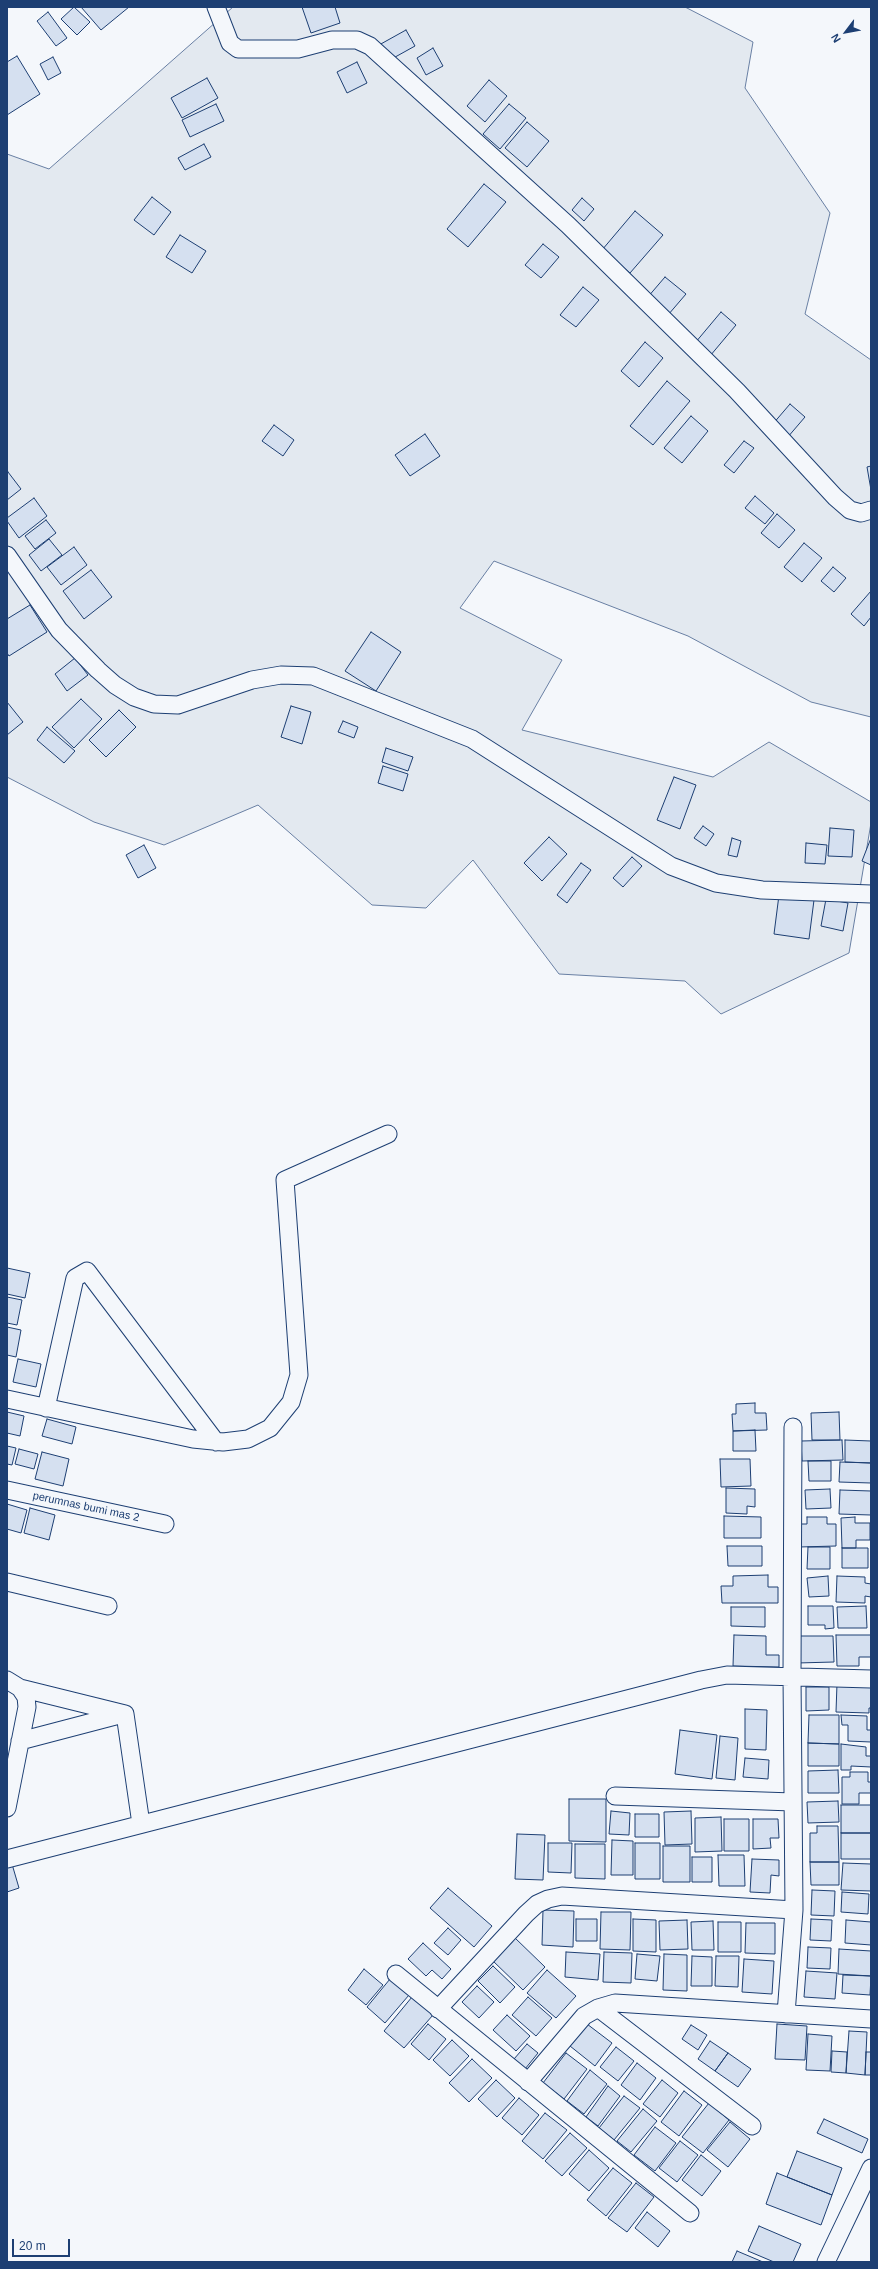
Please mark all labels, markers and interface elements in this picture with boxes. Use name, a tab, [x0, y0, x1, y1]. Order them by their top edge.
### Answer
north arrow	[826, 12, 866, 52]
text: N	[829, 32, 843, 45]
street label: perumnas bumi mas 2	[31, 1489, 141, 1525]
scale bar	[14, 2231, 72, 2257]
text: 20 m	[19, 2239, 46, 2253]

